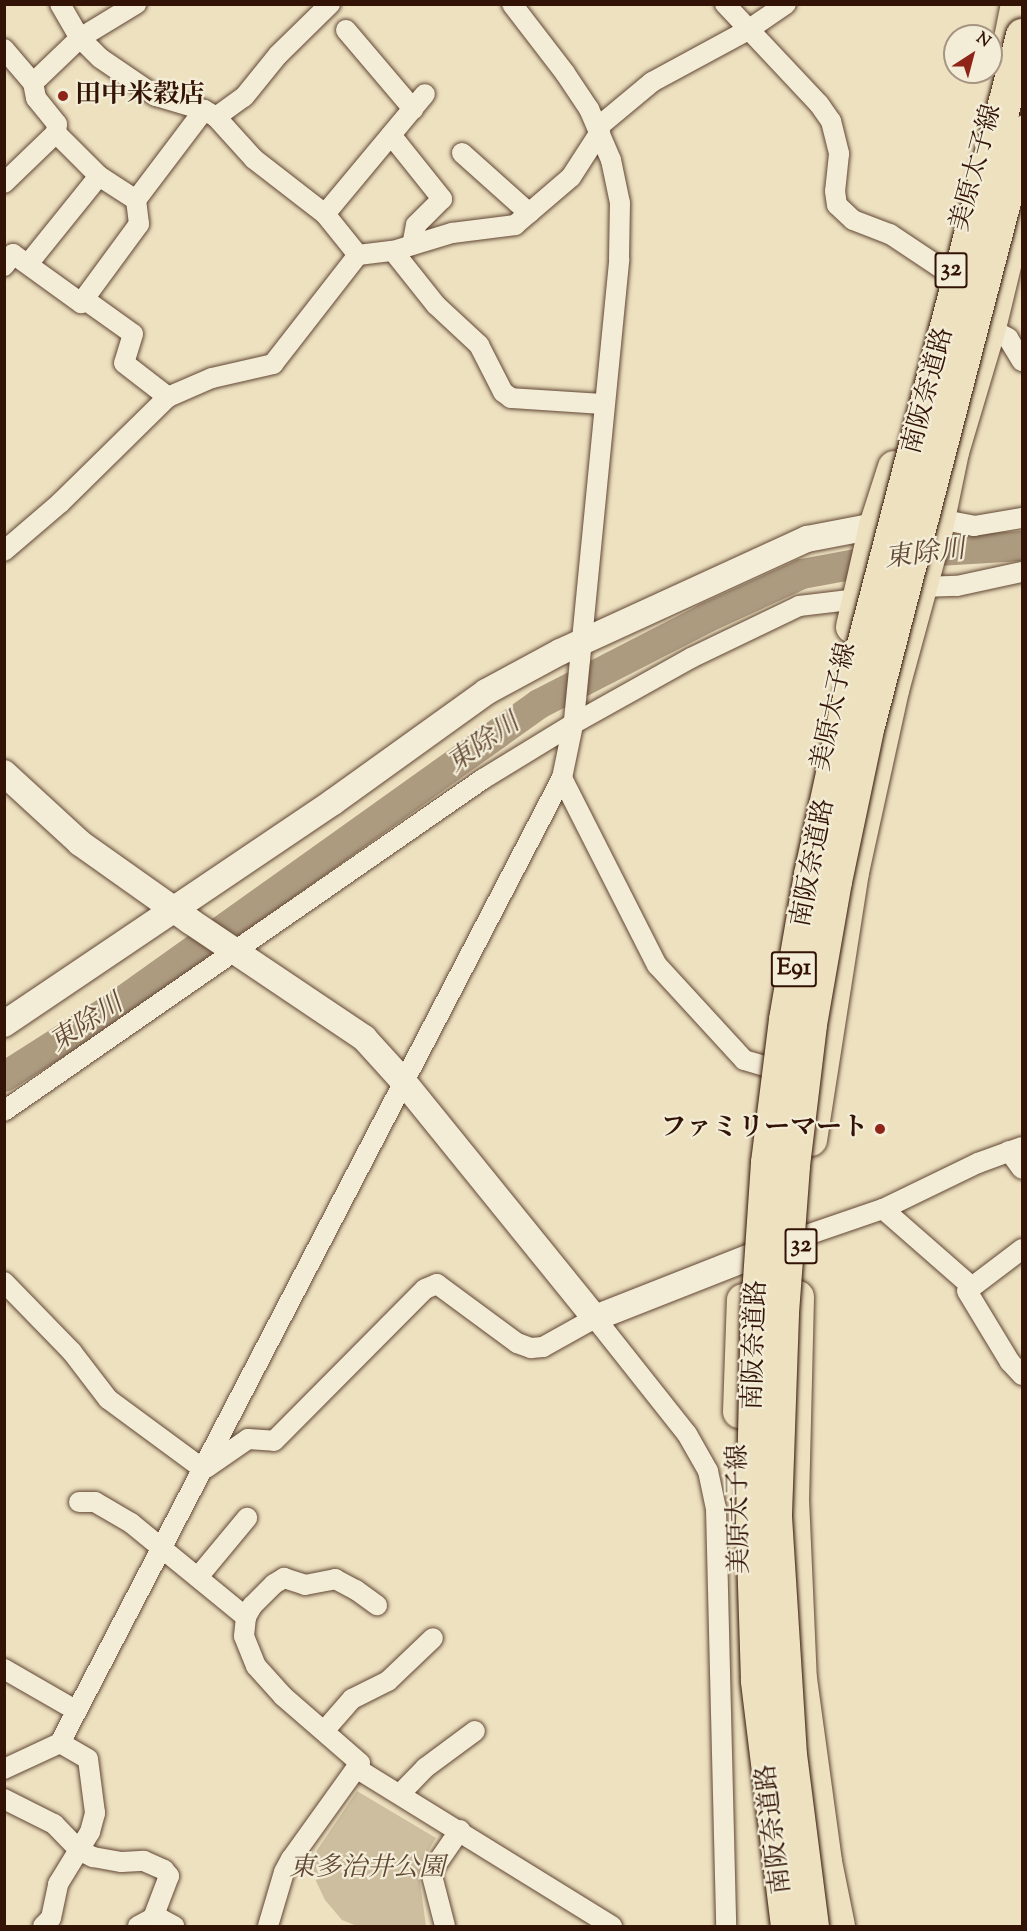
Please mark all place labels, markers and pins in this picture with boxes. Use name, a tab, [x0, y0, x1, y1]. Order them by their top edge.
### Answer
place label: 田中米穀店	[75, 80, 205, 112]
marker: 田中米穀店	[56, 89, 70, 103]
place label: ファミリーマート	[660, 1113, 868, 1145]
marker: ファミリーマート	[873, 1122, 887, 1136]

